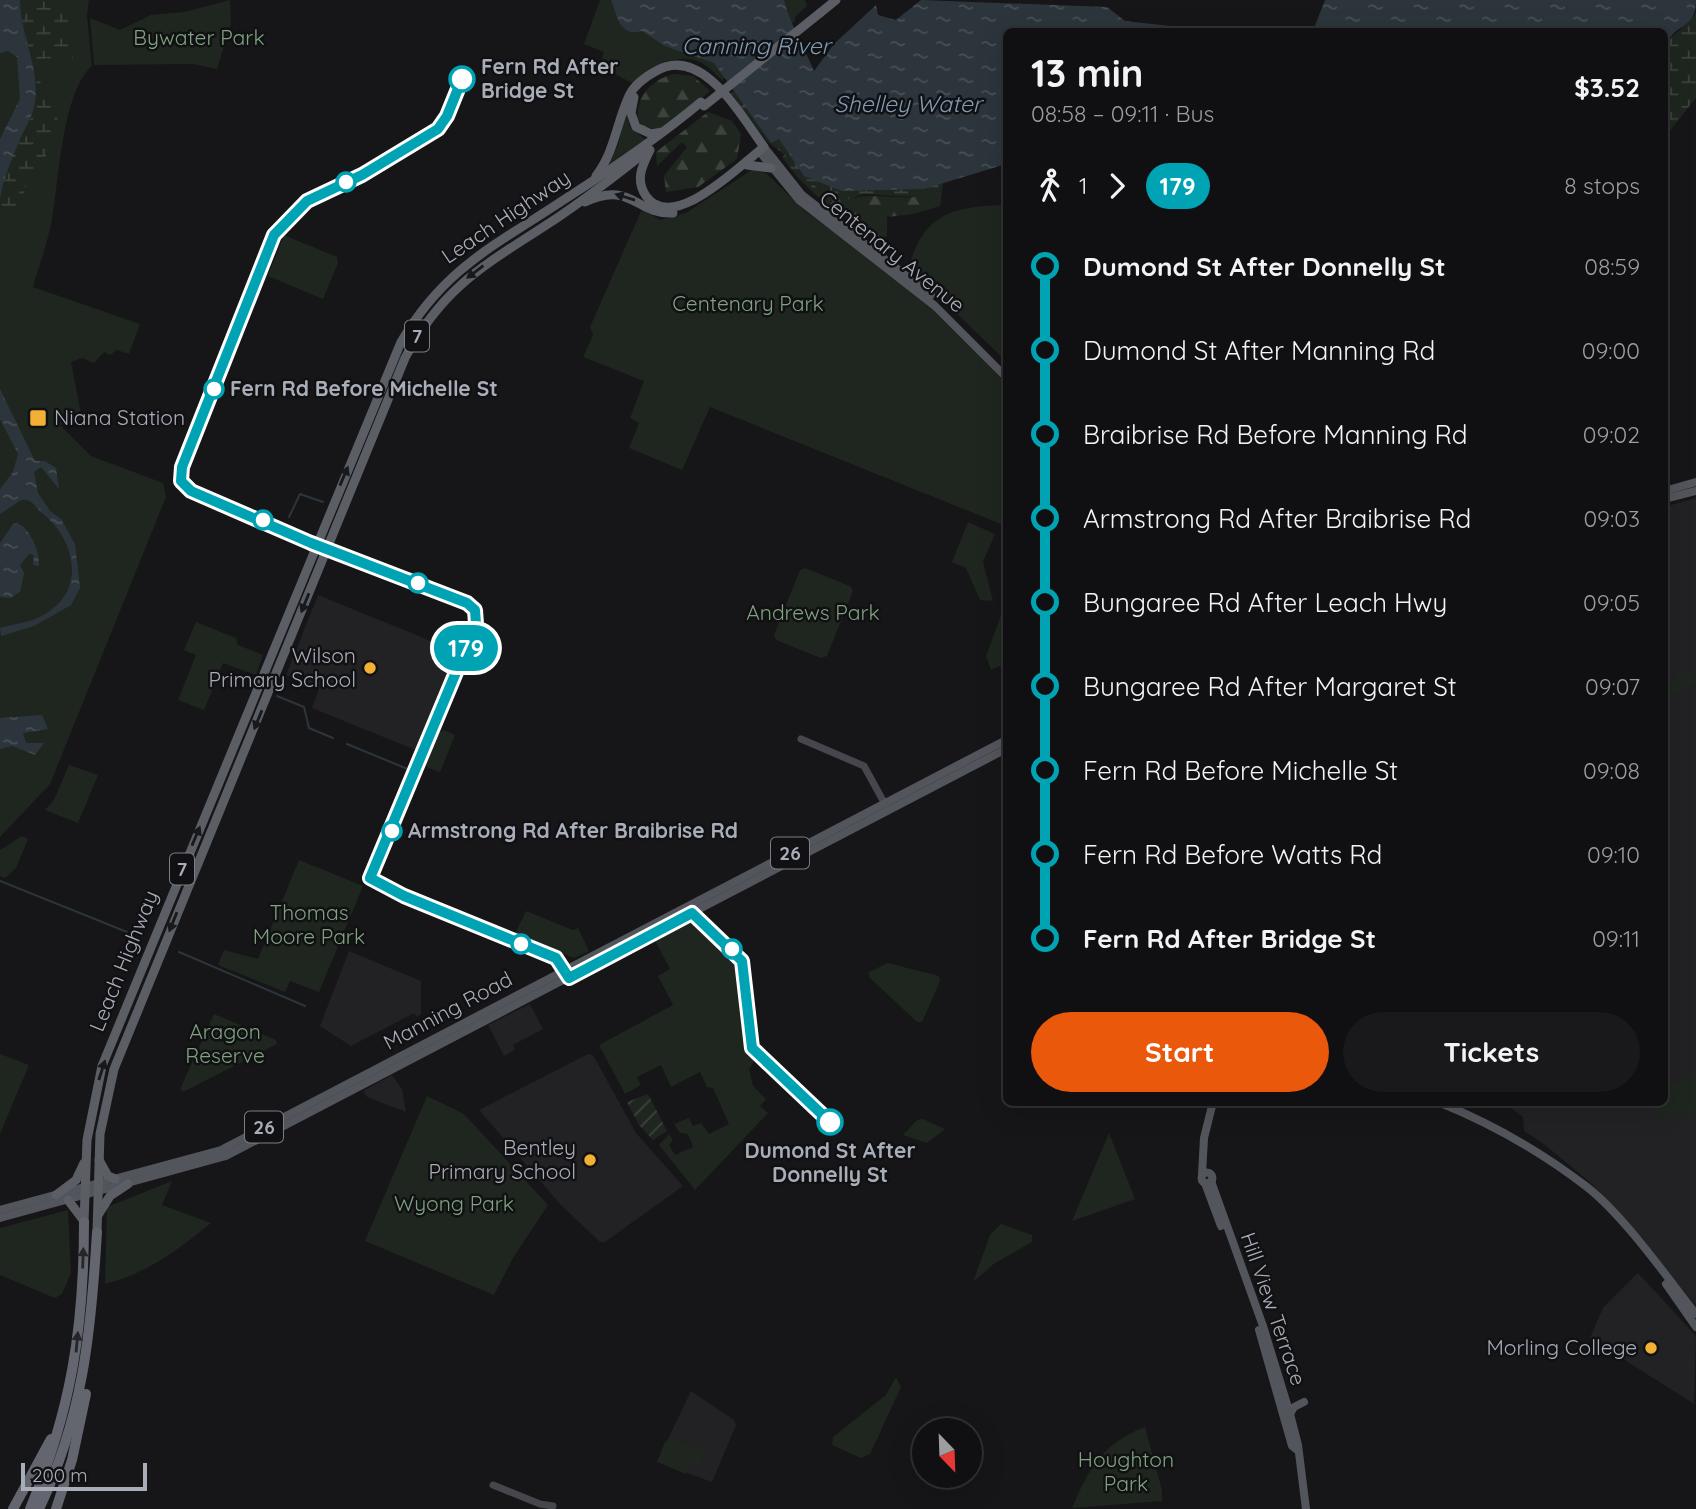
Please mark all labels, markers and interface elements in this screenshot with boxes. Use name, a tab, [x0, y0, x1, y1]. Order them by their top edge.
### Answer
park label: Bywater Park	[133, 24, 265, 50]
water label: Canning River	[682, 31, 833, 60]
text: 13 min	[1031, 49, 1143, 97]
place label: Fern Rd After Bridge St	[481, 53, 618, 103]
marker: Fern Rd After Bridge St	[449, 66, 475, 92]
text: $3.52	[1574, 71, 1640, 104]
water label: Shelley Water	[834, 89, 985, 118]
text: 08:58 – 09:11 · Bus	[1031, 99, 1214, 128]
street label: Leach Highway	[436, 164, 575, 269]
icon: walk	[1031, 167, 1069, 205]
icon: forward	[1098, 167, 1136, 205]
text: 1	[1079, 171, 1088, 200]
text: 179	[1160, 171, 1196, 201]
text: 8 stops	[1564, 171, 1640, 200]
unlabelled marker	[336, 172, 356, 192]
street label: Centenary Avenue	[815, 185, 970, 318]
one-way arrow	[614, 192, 635, 202]
text: Dumond St After Donnelly St	[1083, 250, 1446, 283]
text: 08:59	[1584, 252, 1640, 281]
one-way arrow	[466, 264, 484, 278]
park label: Centenary Park	[672, 290, 824, 316]
road number: 7	[405, 320, 429, 352]
text: Dumond St After Manning Rd	[1083, 334, 1435, 367]
text: 09:00	[1582, 336, 1640, 365]
place label: Fern Rd Before Michelle St	[230, 375, 498, 401]
marker: Fern Rd Before Michelle St	[204, 379, 224, 399]
place label: Niana Station	[54, 404, 185, 430]
marker: Niana Station	[28, 408, 48, 428]
text: Braibrise Rd Before Manning Rd	[1083, 418, 1468, 451]
text: 09:02	[1583, 420, 1640, 449]
one-way arrow	[339, 465, 350, 486]
text: Armstrong Rd After Braibrise Rd	[1083, 502, 1471, 535]
text: 09:03	[1583, 504, 1640, 533]
unlabelled marker	[253, 510, 273, 530]
unlabelled marker	[408, 573, 428, 593]
text: Bungaree Rd After Leach Hwy	[1083, 586, 1447, 619]
text: 09:05	[1583, 588, 1640, 617]
one-way arrow	[300, 592, 311, 613]
park label: Andrews Park	[746, 599, 880, 625]
line badge: 179	[426, 625, 506, 671]
text: 179	[448, 633, 484, 663]
place label: Wilson Primary School	[208, 642, 356, 692]
marker: Wilson Primary School	[362, 660, 378, 676]
text: Bungaree Rd After Margaret St	[1083, 670, 1457, 703]
text: 09:07	[1585, 672, 1640, 701]
one-way arrow	[253, 709, 264, 730]
text: Fern Rd Before Michelle St	[1083, 754, 1398, 787]
text: 09:08	[1583, 756, 1640, 785]
place label: Armstrong Rd After Braibrise Rd	[408, 817, 738, 843]
marker: Armstrong Rd After Braibrise Rd	[382, 821, 402, 841]
one-way arrow	[190, 826, 202, 846]
road number: 26	[771, 838, 809, 868]
text: Fern Rd Before Watts Rd	[1083, 838, 1382, 871]
text: 09:10	[1587, 840, 1640, 869]
road number: 7	[170, 854, 194, 884]
street label: Leach Highway	[83, 886, 163, 1035]
park label: Thomas Moore Park	[253, 899, 365, 949]
one-way arrow	[167, 912, 178, 933]
text: Fern Rd After Bridge St	[1083, 922, 1376, 955]
text: 09:11	[1592, 924, 1640, 953]
unlabelled marker	[511, 934, 531, 954]
unlabelled marker	[722, 939, 742, 959]
street label: Manning Road	[379, 965, 516, 1055]
button: Start	[1031, 1012, 1329, 1092]
button: Tickets	[1343, 1012, 1640, 1092]
park label: Aragon Reserve	[185, 1018, 265, 1068]
one-way arrow	[97, 1059, 107, 1080]
marker: Dumond St After Donnelly St	[817, 1109, 843, 1135]
road number: 26	[245, 1112, 283, 1142]
place label: Bentley Primary School	[428, 1134, 576, 1184]
place label: Dumond St After Donnelly St	[744, 1137, 916, 1187]
marker: Bentley Primary School	[582, 1152, 598, 1168]
park label: Wyong Park	[394, 1190, 514, 1216]
street label: Hill View Terrace	[1236, 1229, 1312, 1389]
one-way arrow	[78, 1247, 89, 1269]
one-way arrow	[72, 1331, 83, 1353]
place label: Morling College	[1486, 1334, 1637, 1360]
marker: Morling College	[1643, 1340, 1659, 1356]
north arrow	[912, 1418, 982, 1488]
map controls	[912, 1418, 982, 1488]
park label: Houghton Park	[1078, 1446, 1174, 1496]
scale bar	[21, 1460, 147, 1492]
text: 200 m	[32, 1463, 88, 1487]

